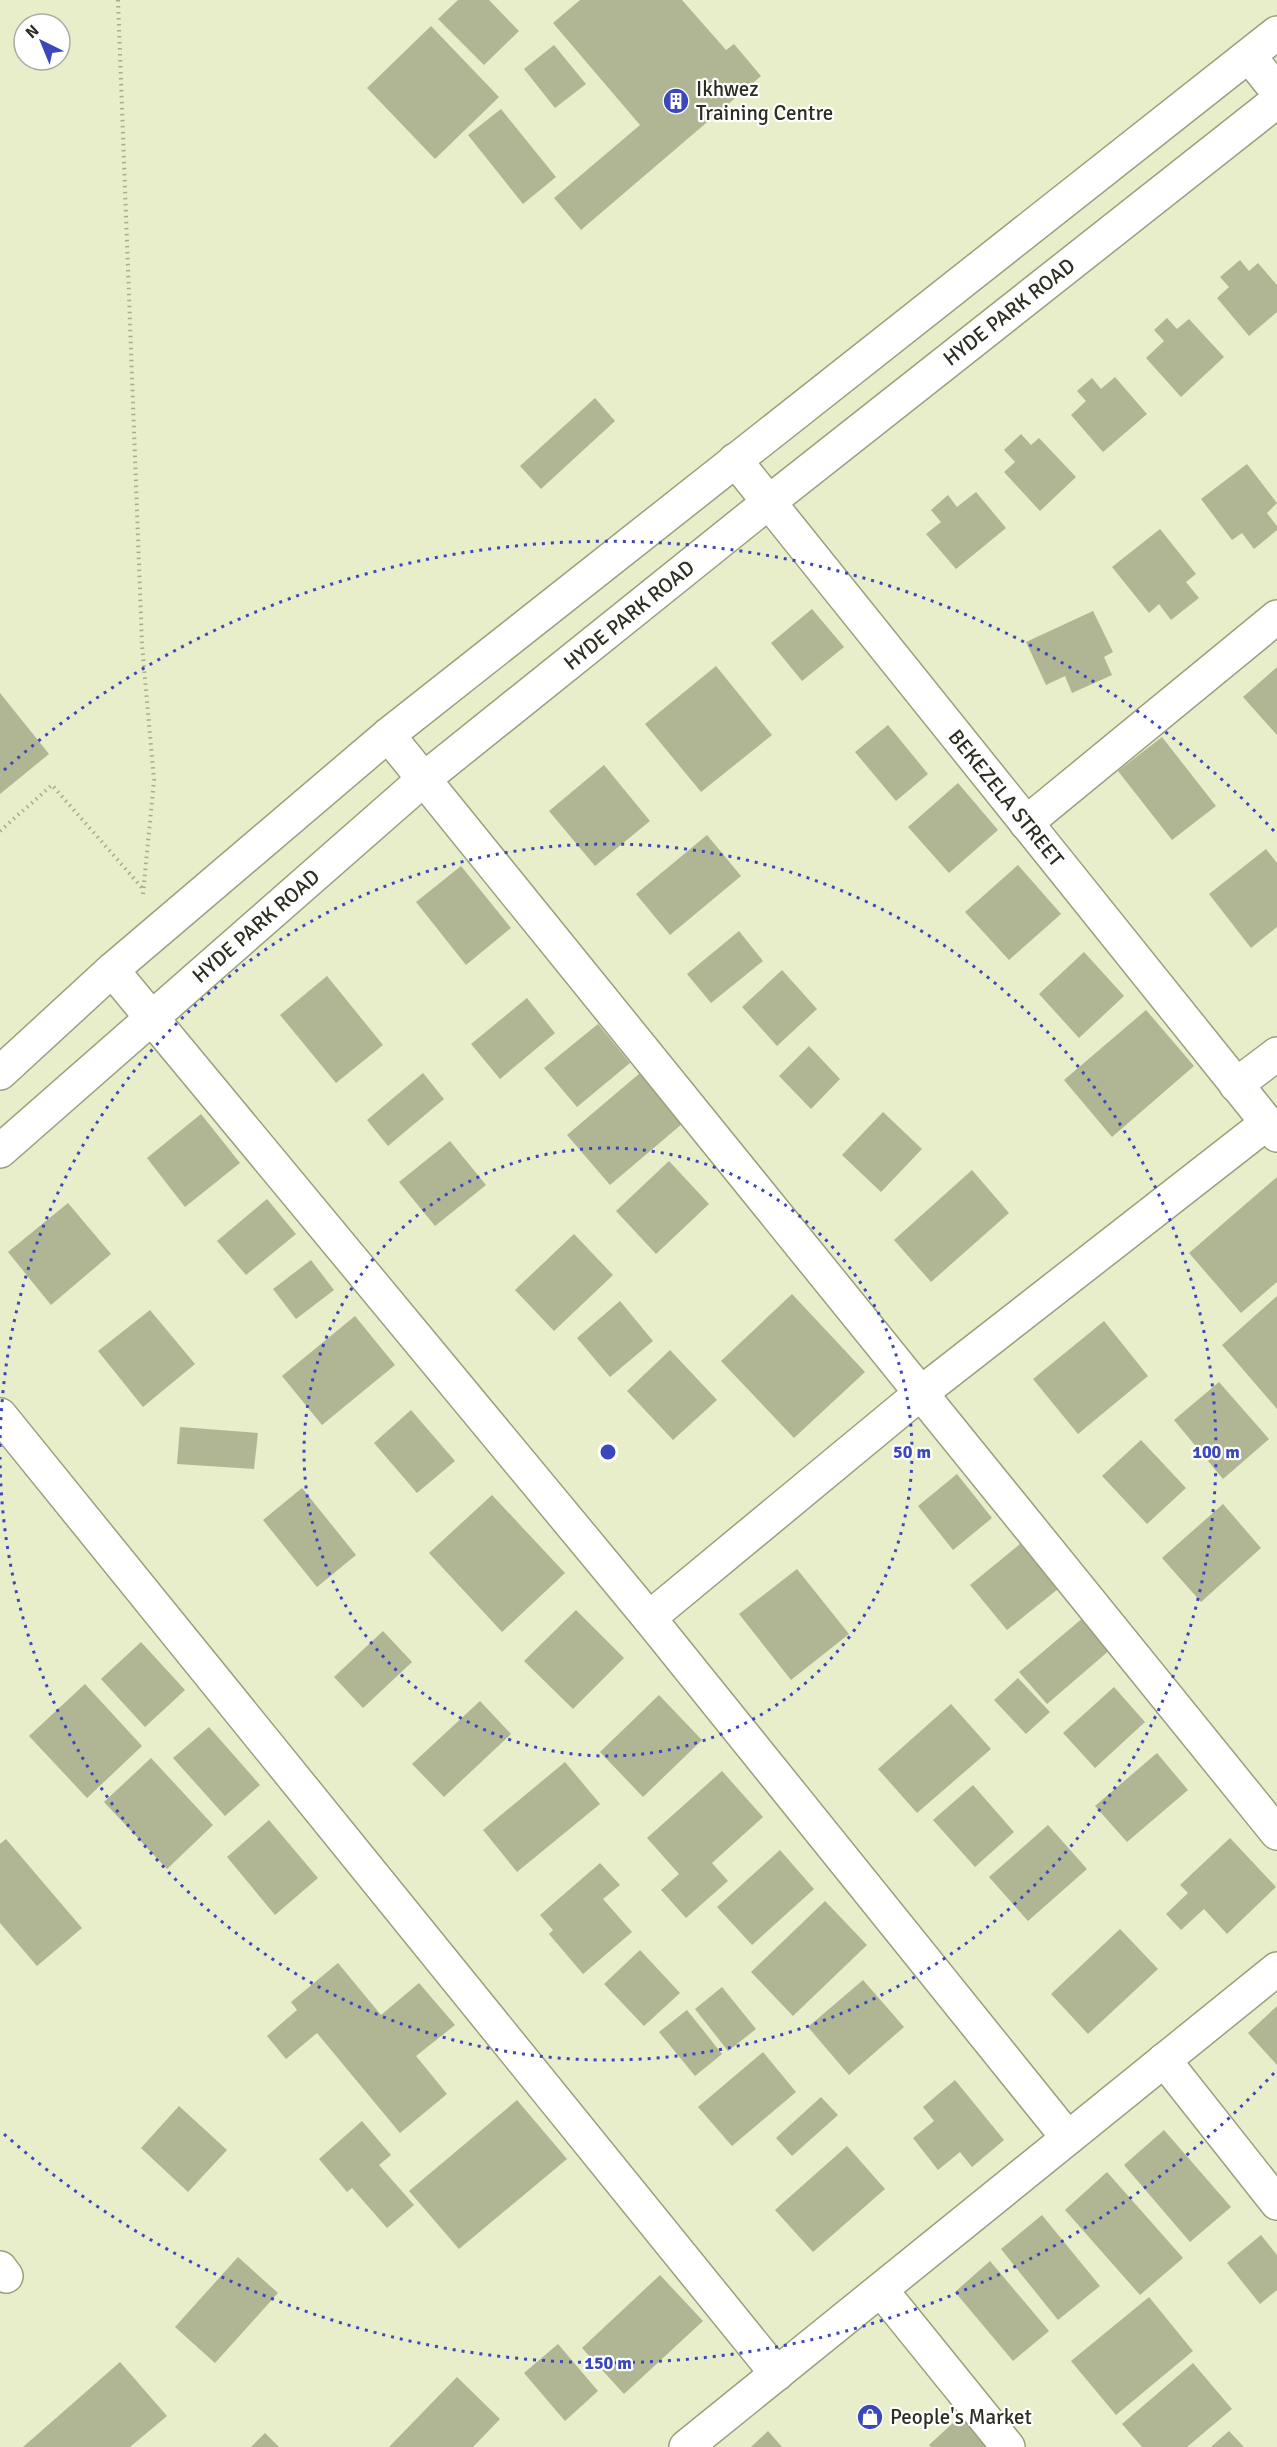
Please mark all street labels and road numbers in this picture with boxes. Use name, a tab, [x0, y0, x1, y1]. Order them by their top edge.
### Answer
street label: HYDE PARK ROAD	[938, 252, 1080, 372]
street label: HYDE PARK ROAD	[559, 554, 699, 676]
street label: BEKEZELA STREET	[943, 724, 1070, 872]
street label: HYDE PARK ROAD	[187, 864, 325, 988]

